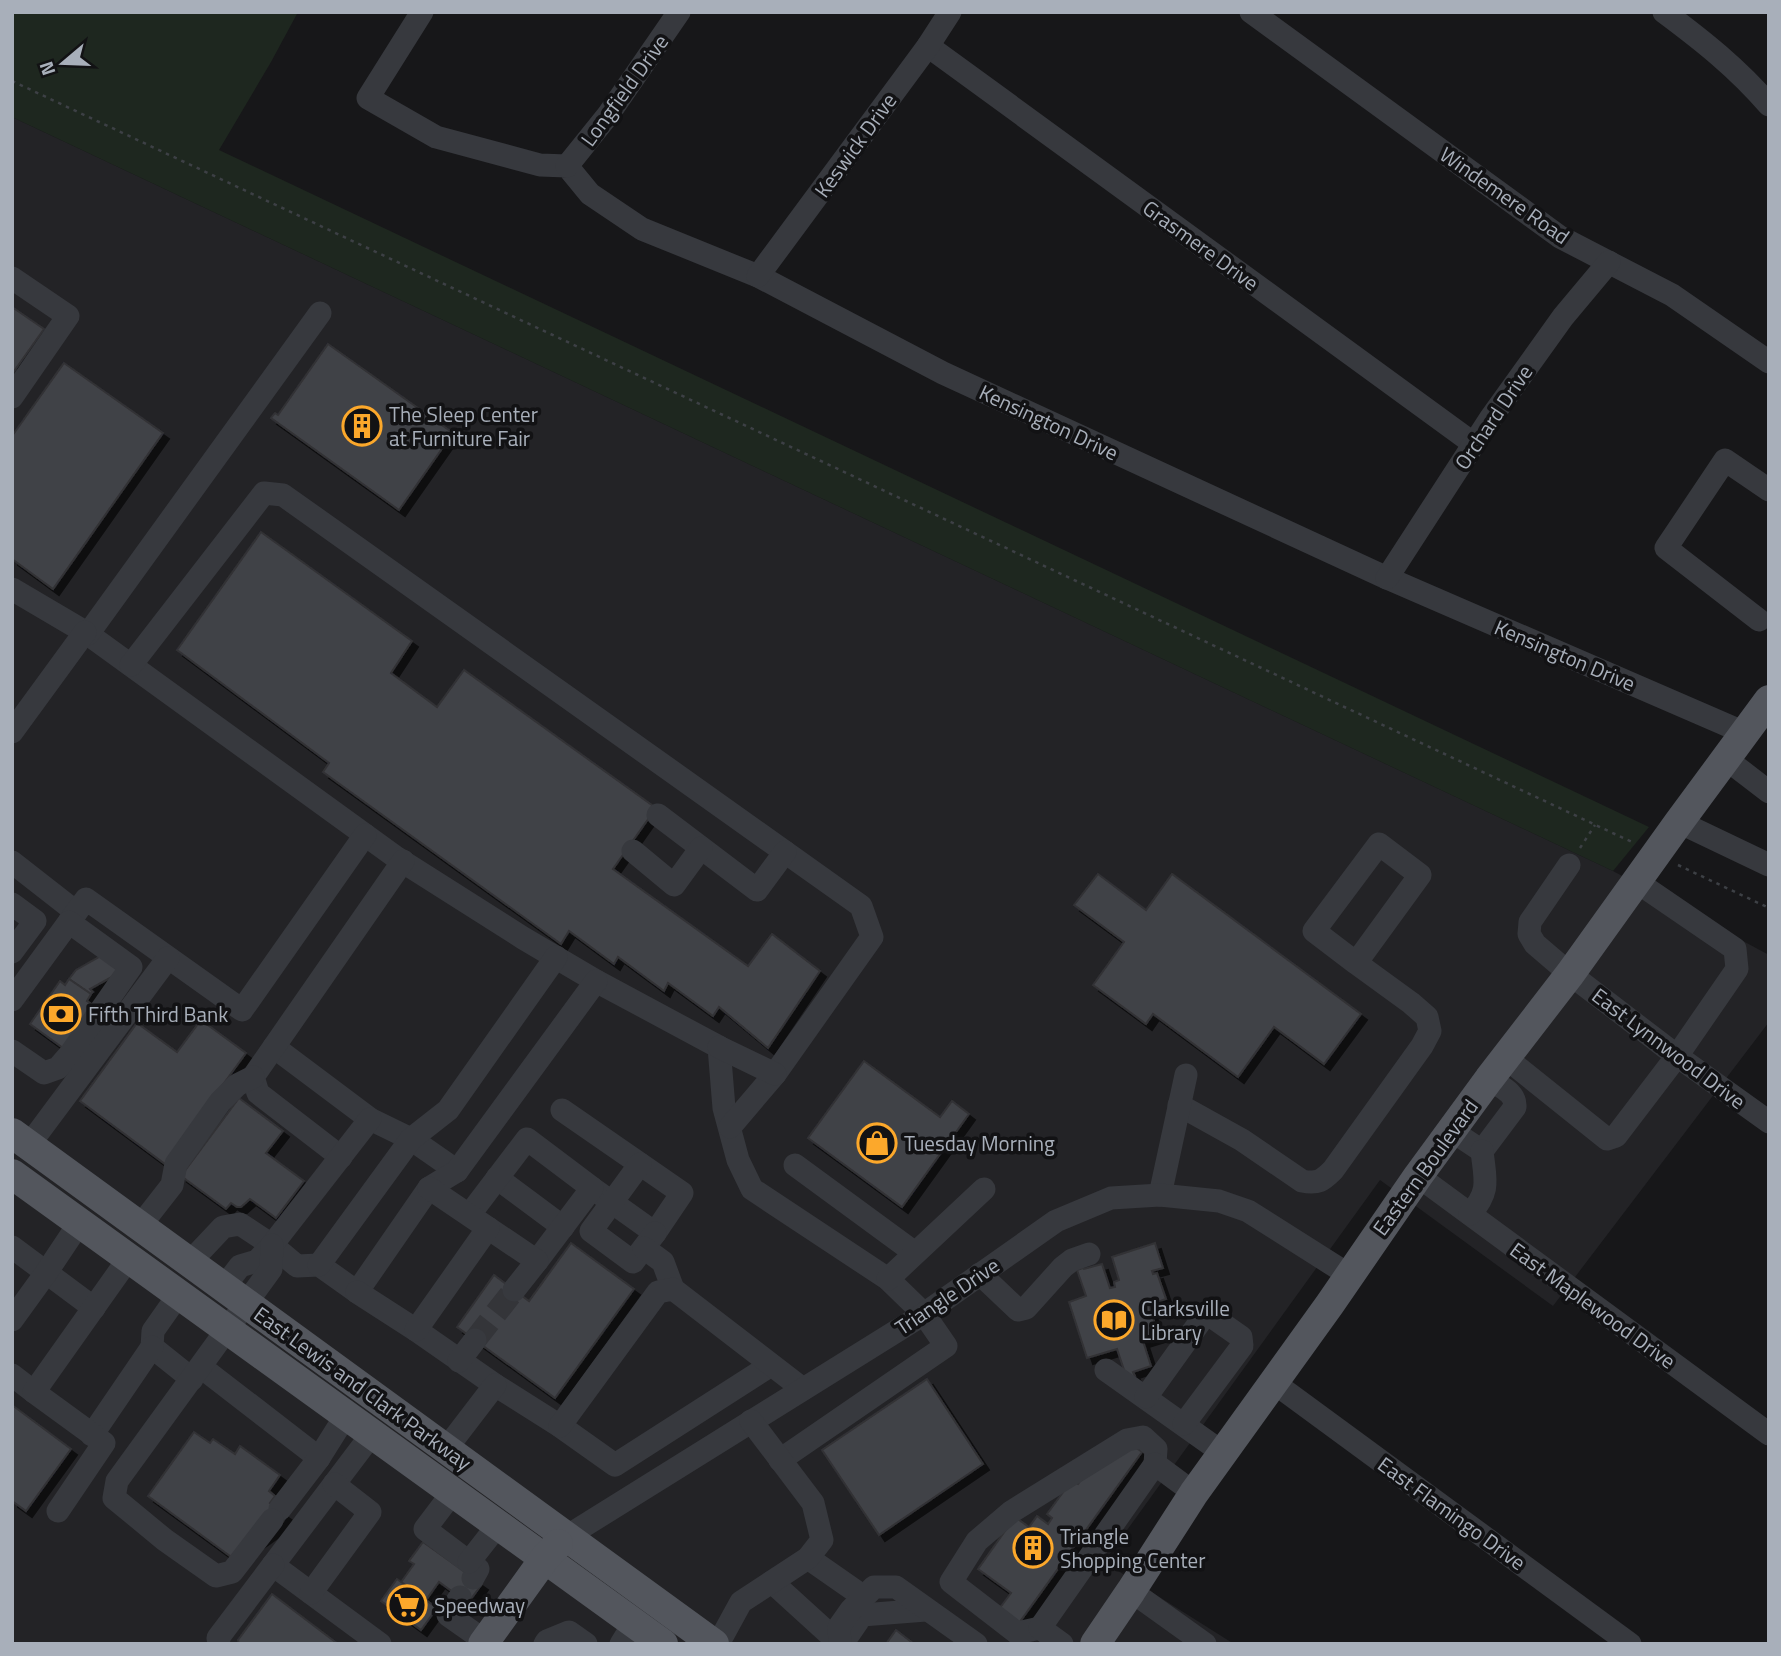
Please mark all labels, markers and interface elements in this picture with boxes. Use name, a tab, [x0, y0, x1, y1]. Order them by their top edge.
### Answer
street label: Longfield Drive	[572, 27, 676, 153]
north arrow	[28, 28, 98, 98]
text: N	[31, 58, 62, 80]
street label: Keswick Drive	[806, 86, 904, 204]
street label: Windemere Road	[1434, 138, 1576, 252]
street label: Grasmere Drive	[1136, 192, 1266, 298]
street label: Orchard Drive	[1446, 358, 1540, 476]
street label: Kensington Drive	[974, 376, 1124, 468]
place label: The Sleep Center at Furniture Fair	[389, 398, 538, 454]
building icon: The Sleep Center at Furniture Fair	[341, 405, 383, 447]
street label: Kensington Drive	[1490, 611, 1640, 699]
street label: East Lynnwood Drive	[1585, 979, 1753, 1117]
bank icon: Fifth Third Bank	[40, 993, 82, 1035]
place label: Fifth Third Bank	[88, 998, 228, 1030]
street label: Eastern Boulevard	[1364, 1092, 1486, 1242]
shop icon: Tuesday Morning	[856, 1122, 898, 1164]
place label: Tuesday Morning	[904, 1127, 1055, 1159]
street label: East Maplewood Drive	[1503, 1234, 1683, 1376]
street label: Triangle Drive	[888, 1249, 1006, 1343]
place label: Clarksville Library	[1141, 1292, 1230, 1348]
street label: East Lewis and Clark Parkway	[248, 1298, 478, 1478]
library icon: Clarksville Library	[1093, 1299, 1135, 1341]
street label: East Flamingo Drive	[1371, 1448, 1533, 1578]
place label: Triangle Shopping Center	[1060, 1520, 1205, 1576]
building icon: Triangle Shopping Center	[1012, 1527, 1054, 1569]
supermarket icon: Speedway	[386, 1584, 428, 1626]
place label: Speedway	[434, 1589, 525, 1621]

